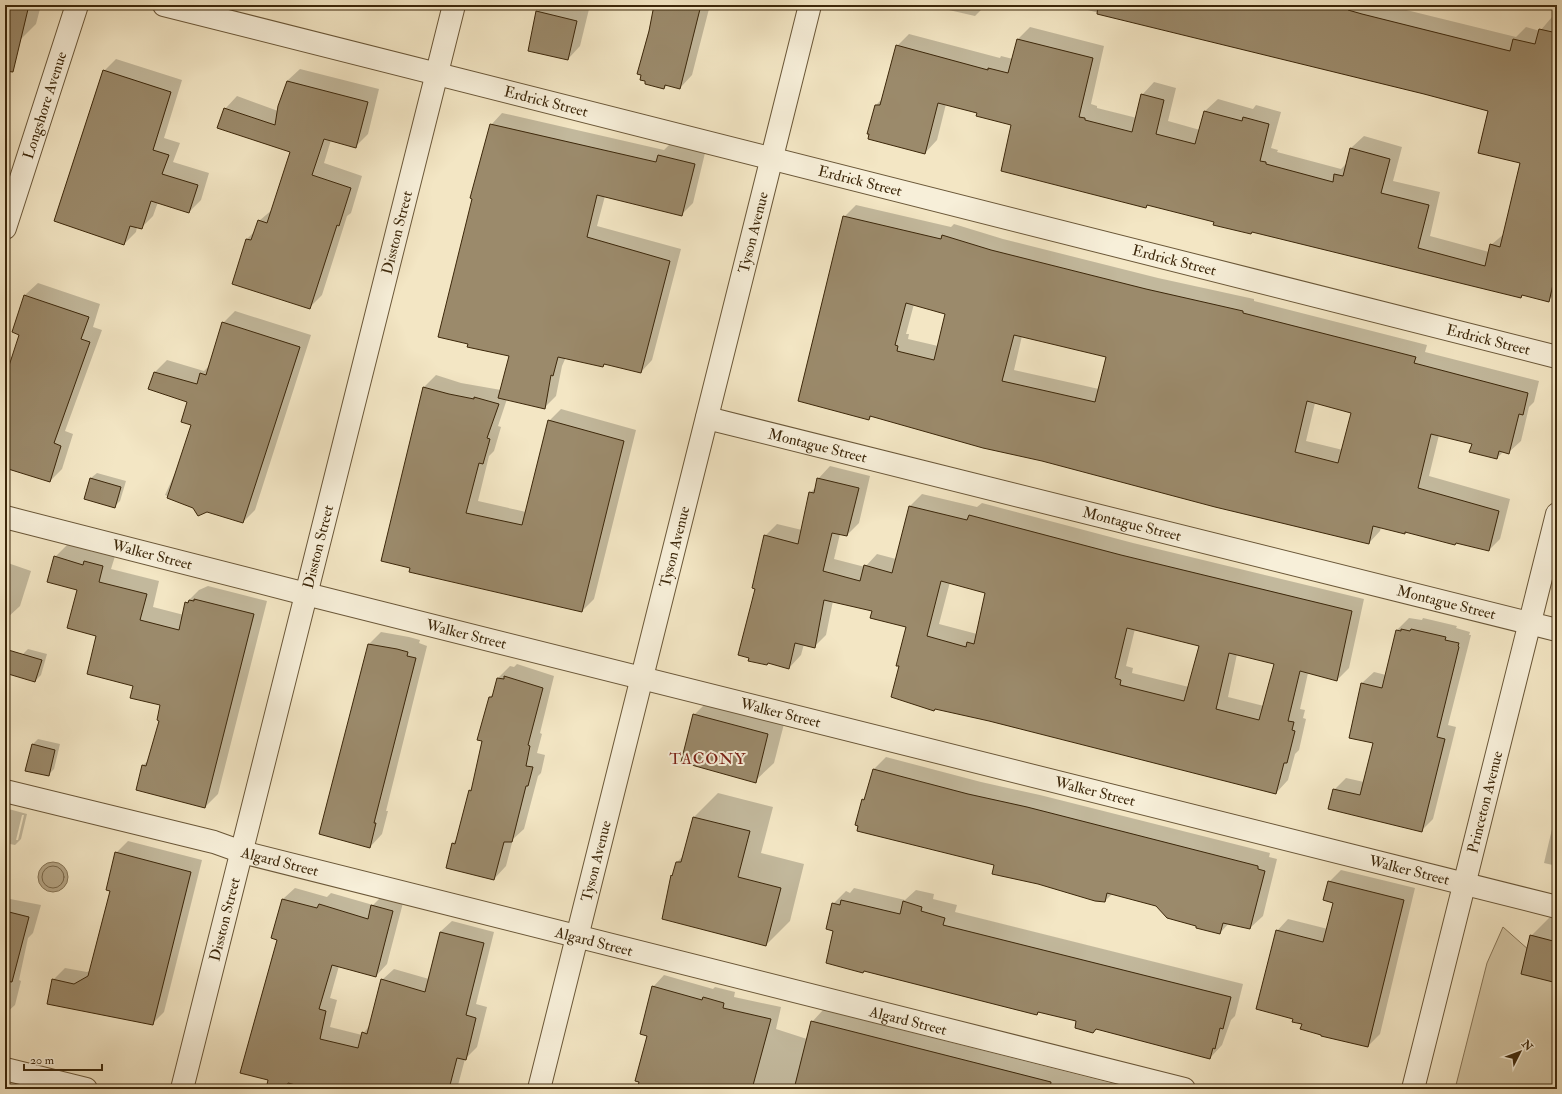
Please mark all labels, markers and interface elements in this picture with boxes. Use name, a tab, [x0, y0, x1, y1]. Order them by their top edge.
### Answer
street label: Longshore Avenue	[19, 49, 71, 162]
street label: Erdrick Street	[502, 82, 590, 122]
street label: Erdrick Street	[816, 162, 904, 201]
street label: Disston Street	[378, 189, 417, 277]
street label: Tyson Avenue	[734, 190, 773, 275]
street label: Erdrick Street	[1130, 241, 1218, 281]
street label: Erdrick Street	[1444, 320, 1532, 360]
street label: Montague Street	[766, 425, 869, 468]
street label: Disston Street	[299, 503, 338, 591]
street label: Montague Street	[1081, 503, 1183, 546]
street label: Tyson Avenue	[656, 504, 694, 589]
street label: Walker Street	[109, 536, 194, 575]
street label: Montague Street	[1395, 581, 1498, 624]
street label: Walker Street	[423, 615, 509, 654]
street label: Walker Street	[737, 694, 823, 732]
district label: TACONY	[669, 749, 747, 769]
street label: Princeton Avenue	[1463, 749, 1507, 855]
street label: Walker Street	[1052, 772, 1137, 811]
street label: Tyson Avenue	[577, 819, 616, 904]
street label: Algard Street	[238, 843, 321, 881]
street label: Walker Street	[1366, 851, 1451, 890]
street label: Disston Street	[205, 875, 245, 963]
street label: Algard Street	[552, 923, 635, 961]
street label: Algard Street	[866, 1002, 949, 1040]
north arrow	[1500, 1032, 1540, 1072]
text: N	[1518, 1037, 1536, 1055]
scale bar	[24, 1046, 102, 1072]
text: 20 m	[30, 1053, 55, 1068]

